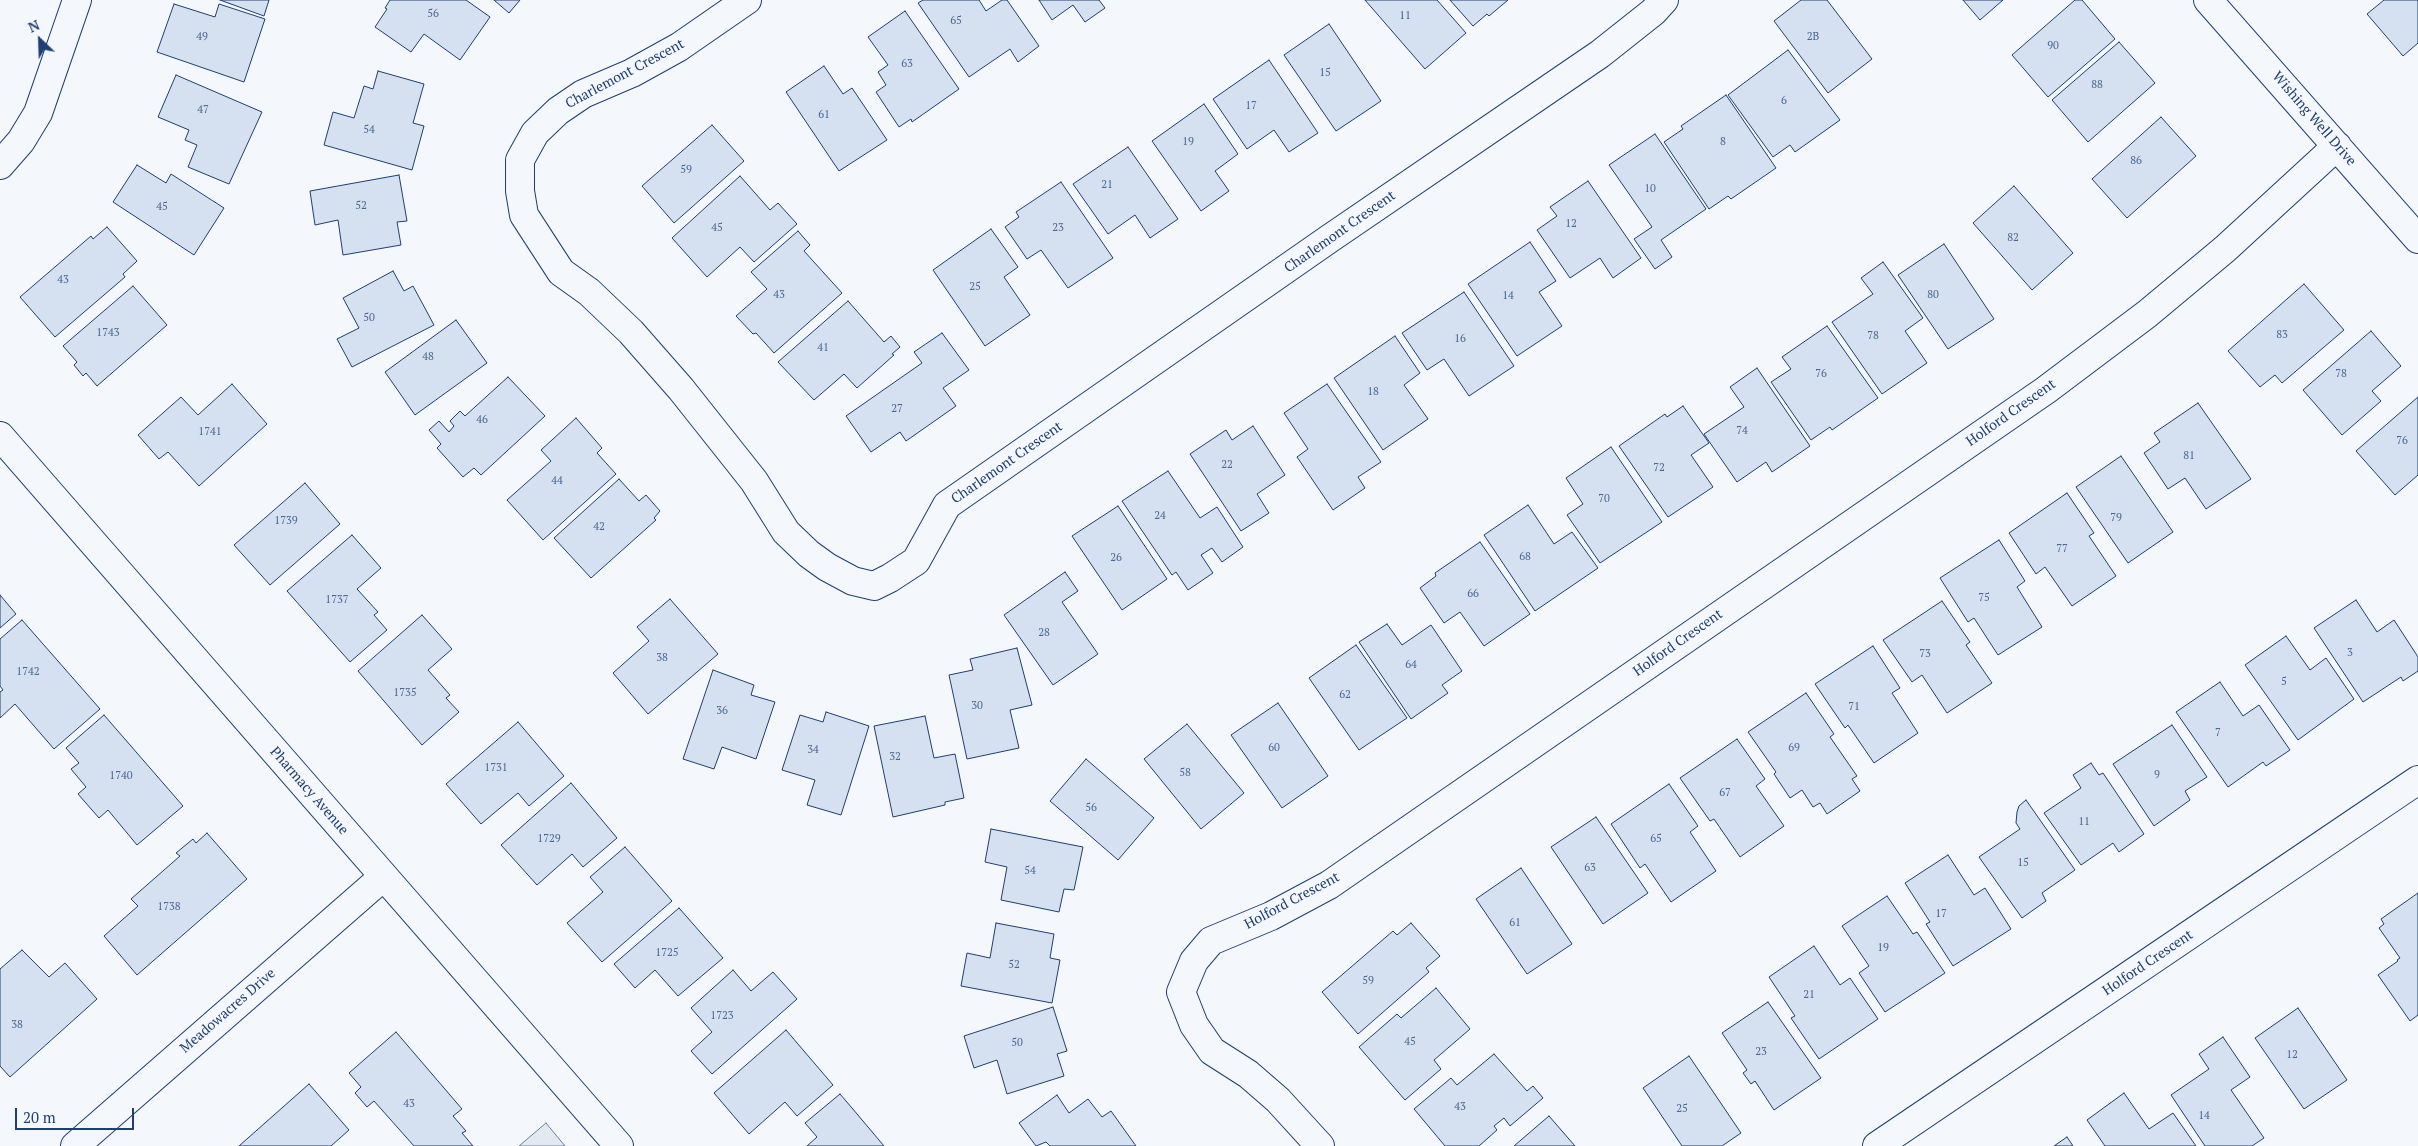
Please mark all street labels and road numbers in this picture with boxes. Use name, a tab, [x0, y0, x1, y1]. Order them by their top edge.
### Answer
street label: Charlemont Crescent	[563, 36, 687, 112]
street label: Wishing Well Drive	[2269, 68, 2359, 170]
street label: Charlemont Crescent	[1281, 187, 1399, 277]
street label: Holford Crescent	[1963, 376, 2059, 450]
street label: Charlemont Crescent	[948, 418, 1066, 508]
street label: Holford Crescent	[1630, 606, 1726, 680]
street label: Pharmacy Avenue	[266, 744, 352, 838]
street label: Holford Crescent	[1242, 869, 1342, 933]
street label: Holford Crescent	[2100, 927, 2196, 999]
street label: Meadowacres Drive	[177, 965, 279, 1057]

